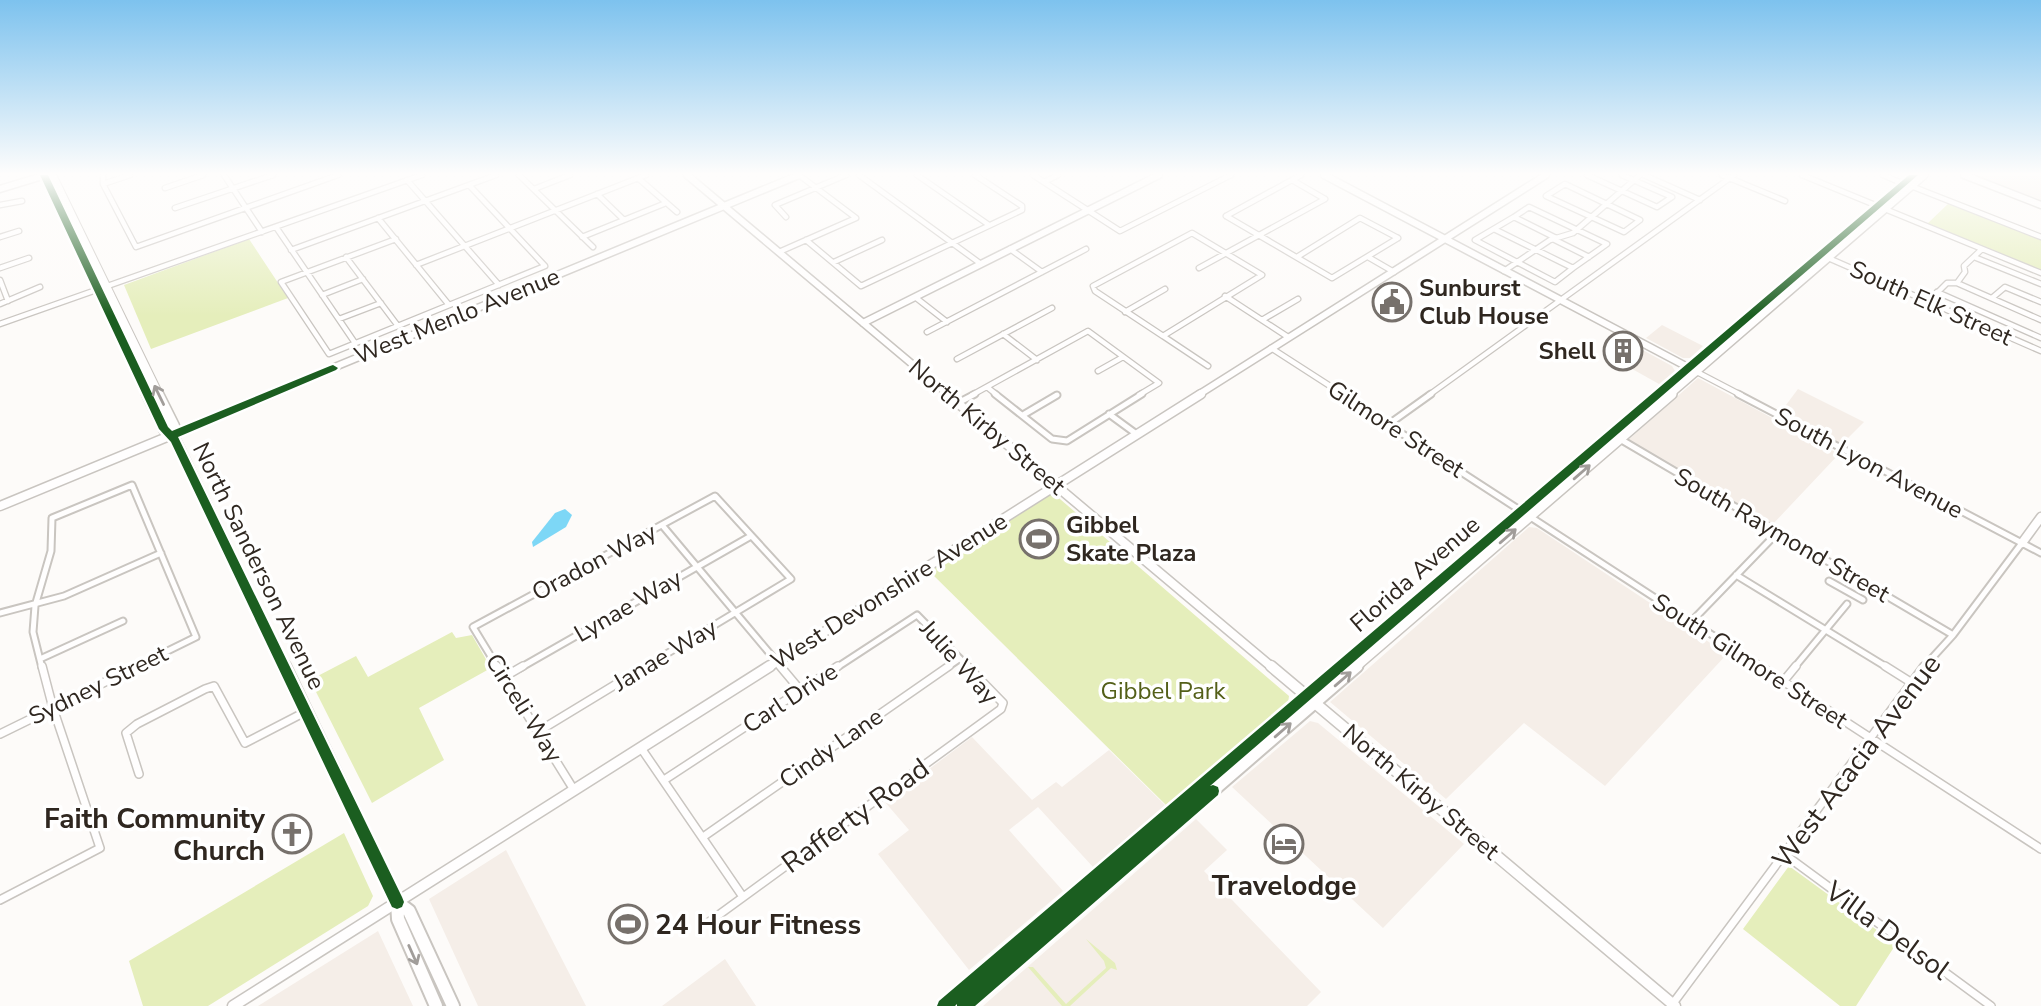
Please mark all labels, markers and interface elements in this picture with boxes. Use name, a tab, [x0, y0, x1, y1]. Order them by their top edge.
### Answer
street label: South Elk Street	[1845, 253, 2018, 353]
street label: West Menlo Avenue	[350, 260, 564, 372]
place label: Sunburst Club House	[1419, 272, 1549, 332]
public building icon: Sunburst Club House	[1371, 281, 1413, 323]
building icon: Shell	[1602, 330, 1644, 372]
place label: Shell	[1538, 335, 1596, 367]
street label: North Kirby Street	[902, 352, 1073, 502]
street label: Gilmore Street	[1322, 373, 1471, 485]
one-way arrow	[152, 385, 166, 406]
street label: South Lyon Avenue	[1769, 400, 1969, 526]
street label: North Sanderson Avenue	[185, 437, 333, 695]
street label: South Raymond Street	[1668, 460, 1896, 610]
one-way arrow	[1573, 464, 1591, 480]
street label: West Devonshire Avenue	[765, 505, 1013, 677]
place label: Gibbel Skate Plaza	[1066, 509, 1196, 569]
street label: Florida Avenue	[1343, 509, 1487, 639]
street label: Oradon Way	[526, 515, 662, 608]
sports icon: Gibbel Skate Plaza	[1018, 518, 1060, 560]
one-way arrow	[1499, 528, 1517, 544]
street label: Lynae Way	[568, 562, 688, 650]
street label: South Gilmore Street	[1646, 586, 1854, 736]
street label: Janae Way	[606, 611, 723, 699]
street label: Julie Way	[912, 612, 1006, 711]
street label: Sydney Street	[23, 637, 173, 732]
street label: West Acacia Avenue	[1764, 647, 1950, 877]
street label: Circeli Way	[478, 648, 570, 769]
street label: Carl Drive	[736, 655, 844, 741]
one-way arrow	[1334, 671, 1352, 687]
park label: Gibbel Park	[1101, 675, 1226, 707]
street label: Cindy Lane	[773, 700, 889, 796]
street label: North Kirby Street	[1336, 717, 1507, 867]
one-way arrow	[1274, 722, 1292, 738]
street label: Rafferty Road	[774, 749, 937, 882]
place label: Faith Community Church	[44, 800, 265, 870]
church icon: Faith Community Church	[271, 813, 313, 855]
hotel icon: Travelodge	[1263, 823, 1305, 865]
place label: Travelodge	[1212, 867, 1356, 905]
street label: Villa Delsol	[1817, 872, 1958, 989]
sports icon: 24 Hour Fitness	[607, 903, 649, 945]
place label: 24 Hour Fitness	[655, 906, 861, 944]
one-way arrow	[407, 943, 420, 965]

